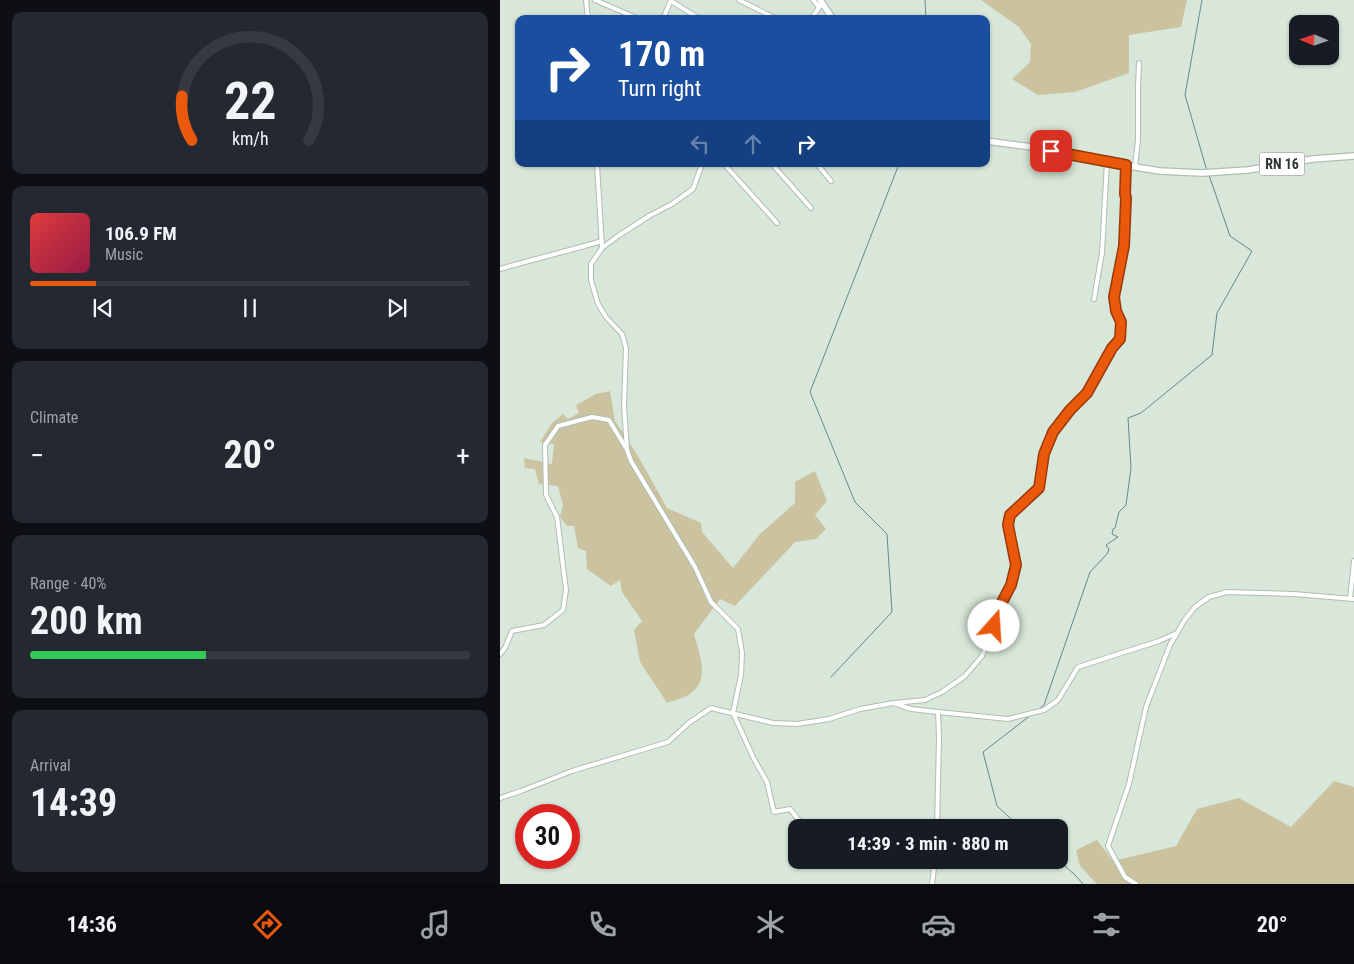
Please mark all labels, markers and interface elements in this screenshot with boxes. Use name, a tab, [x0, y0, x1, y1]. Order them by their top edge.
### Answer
north arrow	[1289, 15, 1339, 65]
map controls	[1289, 15, 1339, 65]
text: 170 m	[618, 34, 705, 75]
icon: right	[535, 35, 600, 100]
text: 22	[224, 71, 276, 132]
text: Turn right	[618, 76, 701, 101]
text: km/h	[232, 128, 268, 149]
icon: left	[686, 130, 714, 158]
icon: ahead	[739, 130, 767, 158]
icon: right	[792, 130, 820, 158]
pin	[1030, 130, 1072, 172]
icon: arrive	[1037, 137, 1065, 165]
road number: RN 16	[1260, 152, 1304, 175]
text: 106.9 FM	[105, 222, 177, 245]
text: Music	[105, 245, 143, 264]
icon: previous	[89, 294, 117, 322]
icon: pause	[236, 294, 264, 322]
icon: next	[383, 294, 411, 322]
text: Climate	[30, 408, 78, 427]
text: 20°	[223, 433, 277, 477]
text: −	[30, 439, 44, 472]
text: +	[456, 439, 470, 472]
text: Range · 40%	[30, 574, 106, 593]
text: 200 km	[30, 599, 143, 643]
position arrow	[967, 599, 1019, 651]
text: Arrival	[30, 756, 71, 775]
text: 14:39	[30, 781, 117, 825]
speed limit sign: 30	[515, 804, 580, 869]
text: 14:39 · 3 min · 880 m	[847, 832, 1009, 855]
icon: directions	[250, 907, 285, 942]
icon: music	[418, 907, 453, 942]
icon: phone	[585, 907, 620, 942]
icon: climate	[753, 907, 788, 942]
icon: car	[921, 907, 956, 942]
icon: filters	[1089, 907, 1124, 942]
text: 14:36	[66, 912, 117, 937]
text: 20°	[1257, 912, 1288, 937]

